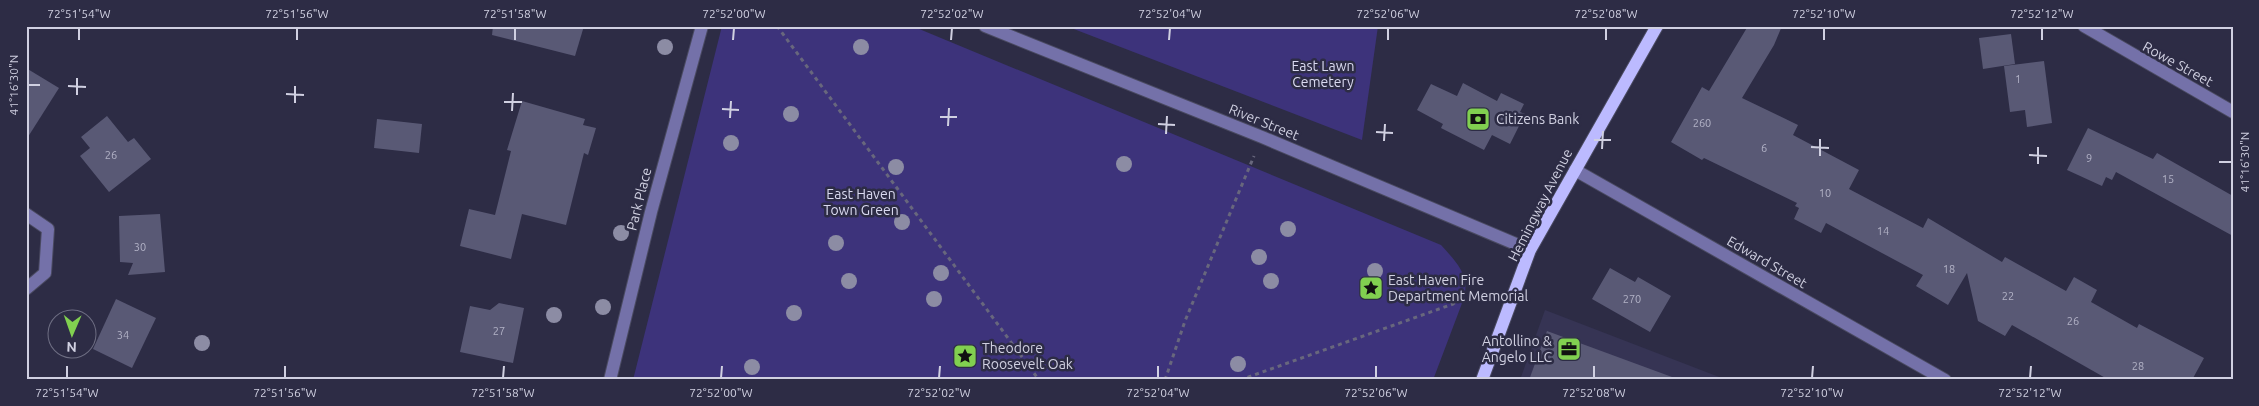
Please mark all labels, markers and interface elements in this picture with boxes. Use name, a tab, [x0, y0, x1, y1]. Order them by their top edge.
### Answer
text: 72°51'54"W	[47, 7, 111, 20]
text: 72°51'56"W	[265, 7, 329, 20]
text: 72°51'58"W	[483, 7, 547, 20]
text: 72°52'00"W	[702, 7, 766, 20]
text: 72°52'02"W	[920, 7, 984, 20]
text: 72°52'04"W	[1138, 7, 1202, 20]
text: 72°52'06"W	[1356, 7, 1420, 20]
text: 72°52'08"W	[1574, 7, 1638, 20]
text: 72°52'10"W	[1792, 7, 1856, 20]
text: 72°52'12"W	[2010, 7, 2074, 20]
street label: Rowe Street	[2140, 38, 2216, 90]
text: 41°16'30"N	[7, 55, 20, 115]
park label: East Lawn Cemetery	[1292, 58, 1355, 90]
house number: 1	[2015, 73, 2021, 85]
street label: River Street	[1227, 101, 1302, 144]
bank icon: Citizens Bank	[1465, 106, 1491, 132]
place label: Citizens Bank	[1496, 111, 1579, 127]
house number: 260	[1693, 117, 1711, 129]
text: 41°16'30"N	[2238, 132, 2251, 192]
house number: 6	[1761, 142, 1767, 154]
street label: Hemingway Avenue	[1505, 146, 1575, 264]
house number: 26	[105, 149, 117, 161]
house number: 9	[2086, 152, 2092, 164]
street label: Park Place	[623, 166, 655, 232]
house number: 15	[2162, 173, 2174, 185]
park label: East Haven Town Green	[823, 186, 899, 218]
house number: 10	[1819, 187, 1831, 199]
house number: 14	[1877, 225, 1889, 237]
street label: Edward Street	[1724, 233, 1810, 292]
house number: 30	[134, 241, 146, 253]
house number: 18	[1943, 263, 1955, 275]
place label: East Haven Fire Department Memorial	[1388, 272, 1528, 304]
place icon: East Haven Fire Department Memorial	[1358, 275, 1384, 301]
house number: 22	[2002, 290, 2014, 302]
house number: 270	[1623, 293, 1641, 305]
north arrow	[48, 308, 98, 358]
house number: 26	[2067, 315, 2079, 327]
house number: 27	[493, 325, 505, 337]
house number: 34	[117, 329, 129, 341]
place label: Antollino & Angelo LLC	[1482, 333, 1553, 365]
office icon: Antollino & Angelo LLC	[1556, 336, 1582, 362]
text: N	[66, 339, 77, 355]
place label: Theodore Roosevelt Oak	[982, 340, 1073, 372]
place icon: Theodore Roosevelt Oak	[952, 343, 978, 369]
house number: 28	[2132, 360, 2144, 372]
text: 72°51'54"W	[35, 386, 99, 399]
text: 72°51'56"W	[253, 386, 317, 399]
text: 72°51'58"W	[471, 386, 535, 399]
text: 72°52'00"W	[689, 386, 753, 399]
text: 72°52'02"W	[907, 386, 971, 399]
text: 72°52'04"W	[1126, 386, 1190, 399]
text: 72°52'06"W	[1344, 386, 1408, 399]
text: 72°52'08"W	[1562, 386, 1626, 399]
text: 72°52'10"W	[1780, 386, 1844, 399]
text: 72°52'12"W	[1998, 386, 2062, 399]

